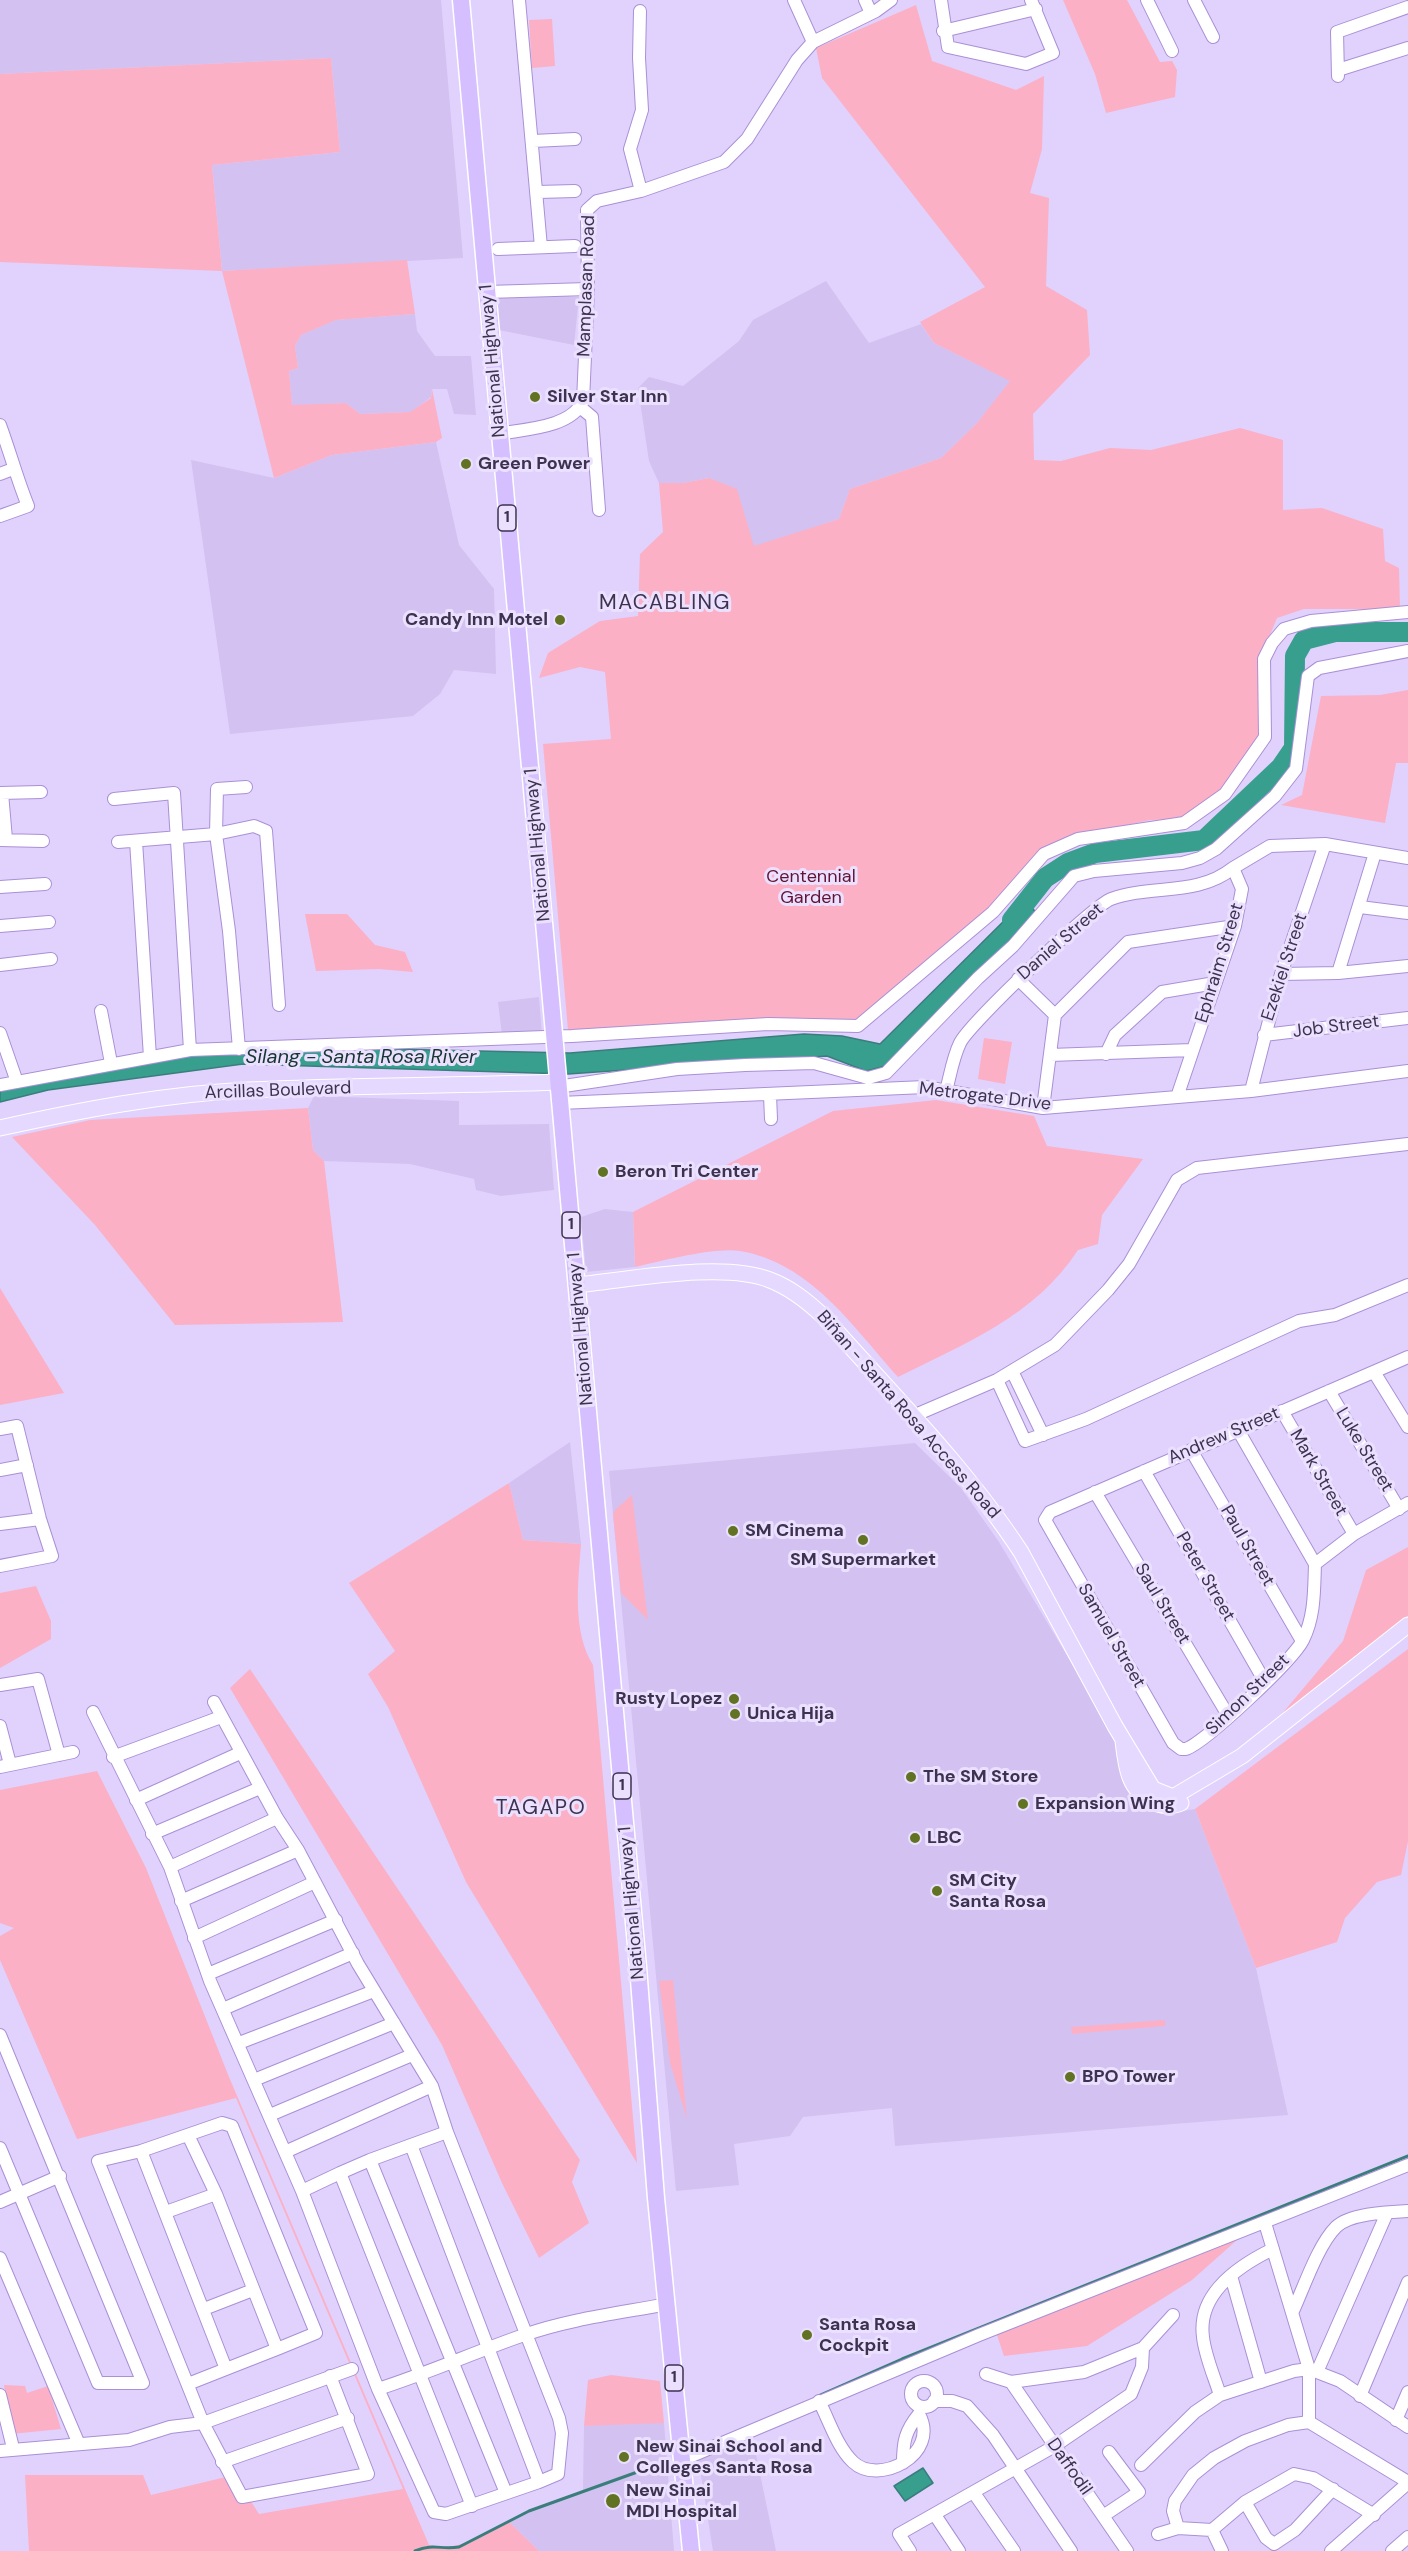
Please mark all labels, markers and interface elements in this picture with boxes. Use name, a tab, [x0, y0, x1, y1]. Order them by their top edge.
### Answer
street label: Mamplasan Road	[574, 215, 600, 357]
street label: National Highway 1	[476, 284, 510, 438]
place label: Silver Star Inn	[547, 386, 668, 408]
marker: Silver Star Inn	[528, 390, 542, 404]
place label: Green Power	[478, 453, 590, 475]
marker: Green Power	[459, 457, 473, 471]
road number: 1	[498, 505, 516, 531]
district label: MACABLING	[599, 590, 731, 616]
place label: Candy Inn Motel	[405, 609, 548, 631]
marker: Candy Inn Motel	[553, 613, 567, 627]
street label: National Highway 1	[521, 768, 555, 922]
park label: Centennial Garden	[766, 866, 856, 908]
street label: Daniel Street	[1014, 899, 1108, 985]
street label: Ephraim Street	[1191, 900, 1249, 1026]
street label: Ezekiel Street	[1257, 910, 1313, 1024]
street label: Job Street	[1292, 1011, 1380, 1043]
water label: Silang - Santa Rosa River	[246, 1046, 476, 1070]
street label: Arcillas Boulevard	[204, 1078, 352, 1104]
street label: Metrogate Drive	[918, 1078, 1052, 1116]
place label: Beron Tri Center	[615, 1161, 758, 1183]
marker: Beron Tri Center	[596, 1165, 610, 1179]
road number: 1	[562, 1212, 580, 1238]
street label: National Highway 1	[564, 1252, 598, 1406]
street label: Biñan - Santa Rosa Access Road	[812, 1307, 1004, 1523]
street label: Andrew Street	[1165, 1403, 1283, 1469]
street label: Luke Street	[1330, 1404, 1398, 1496]
street label: Mark Street	[1285, 1426, 1351, 1520]
street label: Paul Street	[1215, 1502, 1279, 1590]
place label: SM Cinema	[745, 1520, 844, 1542]
marker: SM Cinema	[726, 1524, 740, 1538]
street label: Peter Street	[1171, 1529, 1239, 1625]
marker: SM Supermarket	[856, 1533, 870, 1547]
place label: SM Supermarket	[790, 1549, 936, 1571]
street label: Saul Street	[1129, 1560, 1195, 1648]
street label: Samuel Street	[1072, 1580, 1150, 1692]
street label: Simon Street	[1202, 1650, 1294, 1740]
place label: Rusty Lopez	[615, 1688, 722, 1710]
marker: Rusty Lopez	[727, 1692, 741, 1706]
place label: Unica Hija	[747, 1703, 834, 1725]
marker: Unica Hija	[728, 1707, 742, 1721]
place label: The SM Store	[923, 1766, 1038, 1788]
marker: The SM Store	[904, 1770, 918, 1784]
road number: 1	[613, 1773, 631, 1799]
place label: Expansion Wing	[1035, 1793, 1175, 1815]
district label: TAGAPO	[496, 1795, 586, 1821]
marker: Expansion Wing	[1016, 1797, 1030, 1811]
street label: National Highway 1	[615, 1826, 649, 1980]
place label: LBC	[927, 1827, 962, 1849]
marker: LBC	[908, 1831, 922, 1845]
place label: SM City Santa Rosa	[949, 1870, 1046, 1912]
marker: SM City Santa Rosa	[930, 1884, 944, 1898]
place label: BPO Tower	[1082, 2066, 1175, 2088]
marker: BPO Tower	[1063, 2070, 1077, 2084]
place label: Santa Rosa Cockpit	[819, 2314, 916, 2356]
marker: Santa Rosa Cockpit	[800, 2328, 814, 2342]
road number: 1	[665, 2365, 683, 2391]
street label: Daffodil	[1042, 2434, 1096, 2500]
place label: New Sinai School and Colleges Santa Rosa	[636, 2436, 823, 2478]
marker: New Sinai School and Colleges Santa Rosa	[617, 2450, 631, 2464]
place label: New Sinai MDI Hospital	[626, 2480, 737, 2522]
marker: New Sinai MDI Hospital	[604, 2492, 622, 2510]

